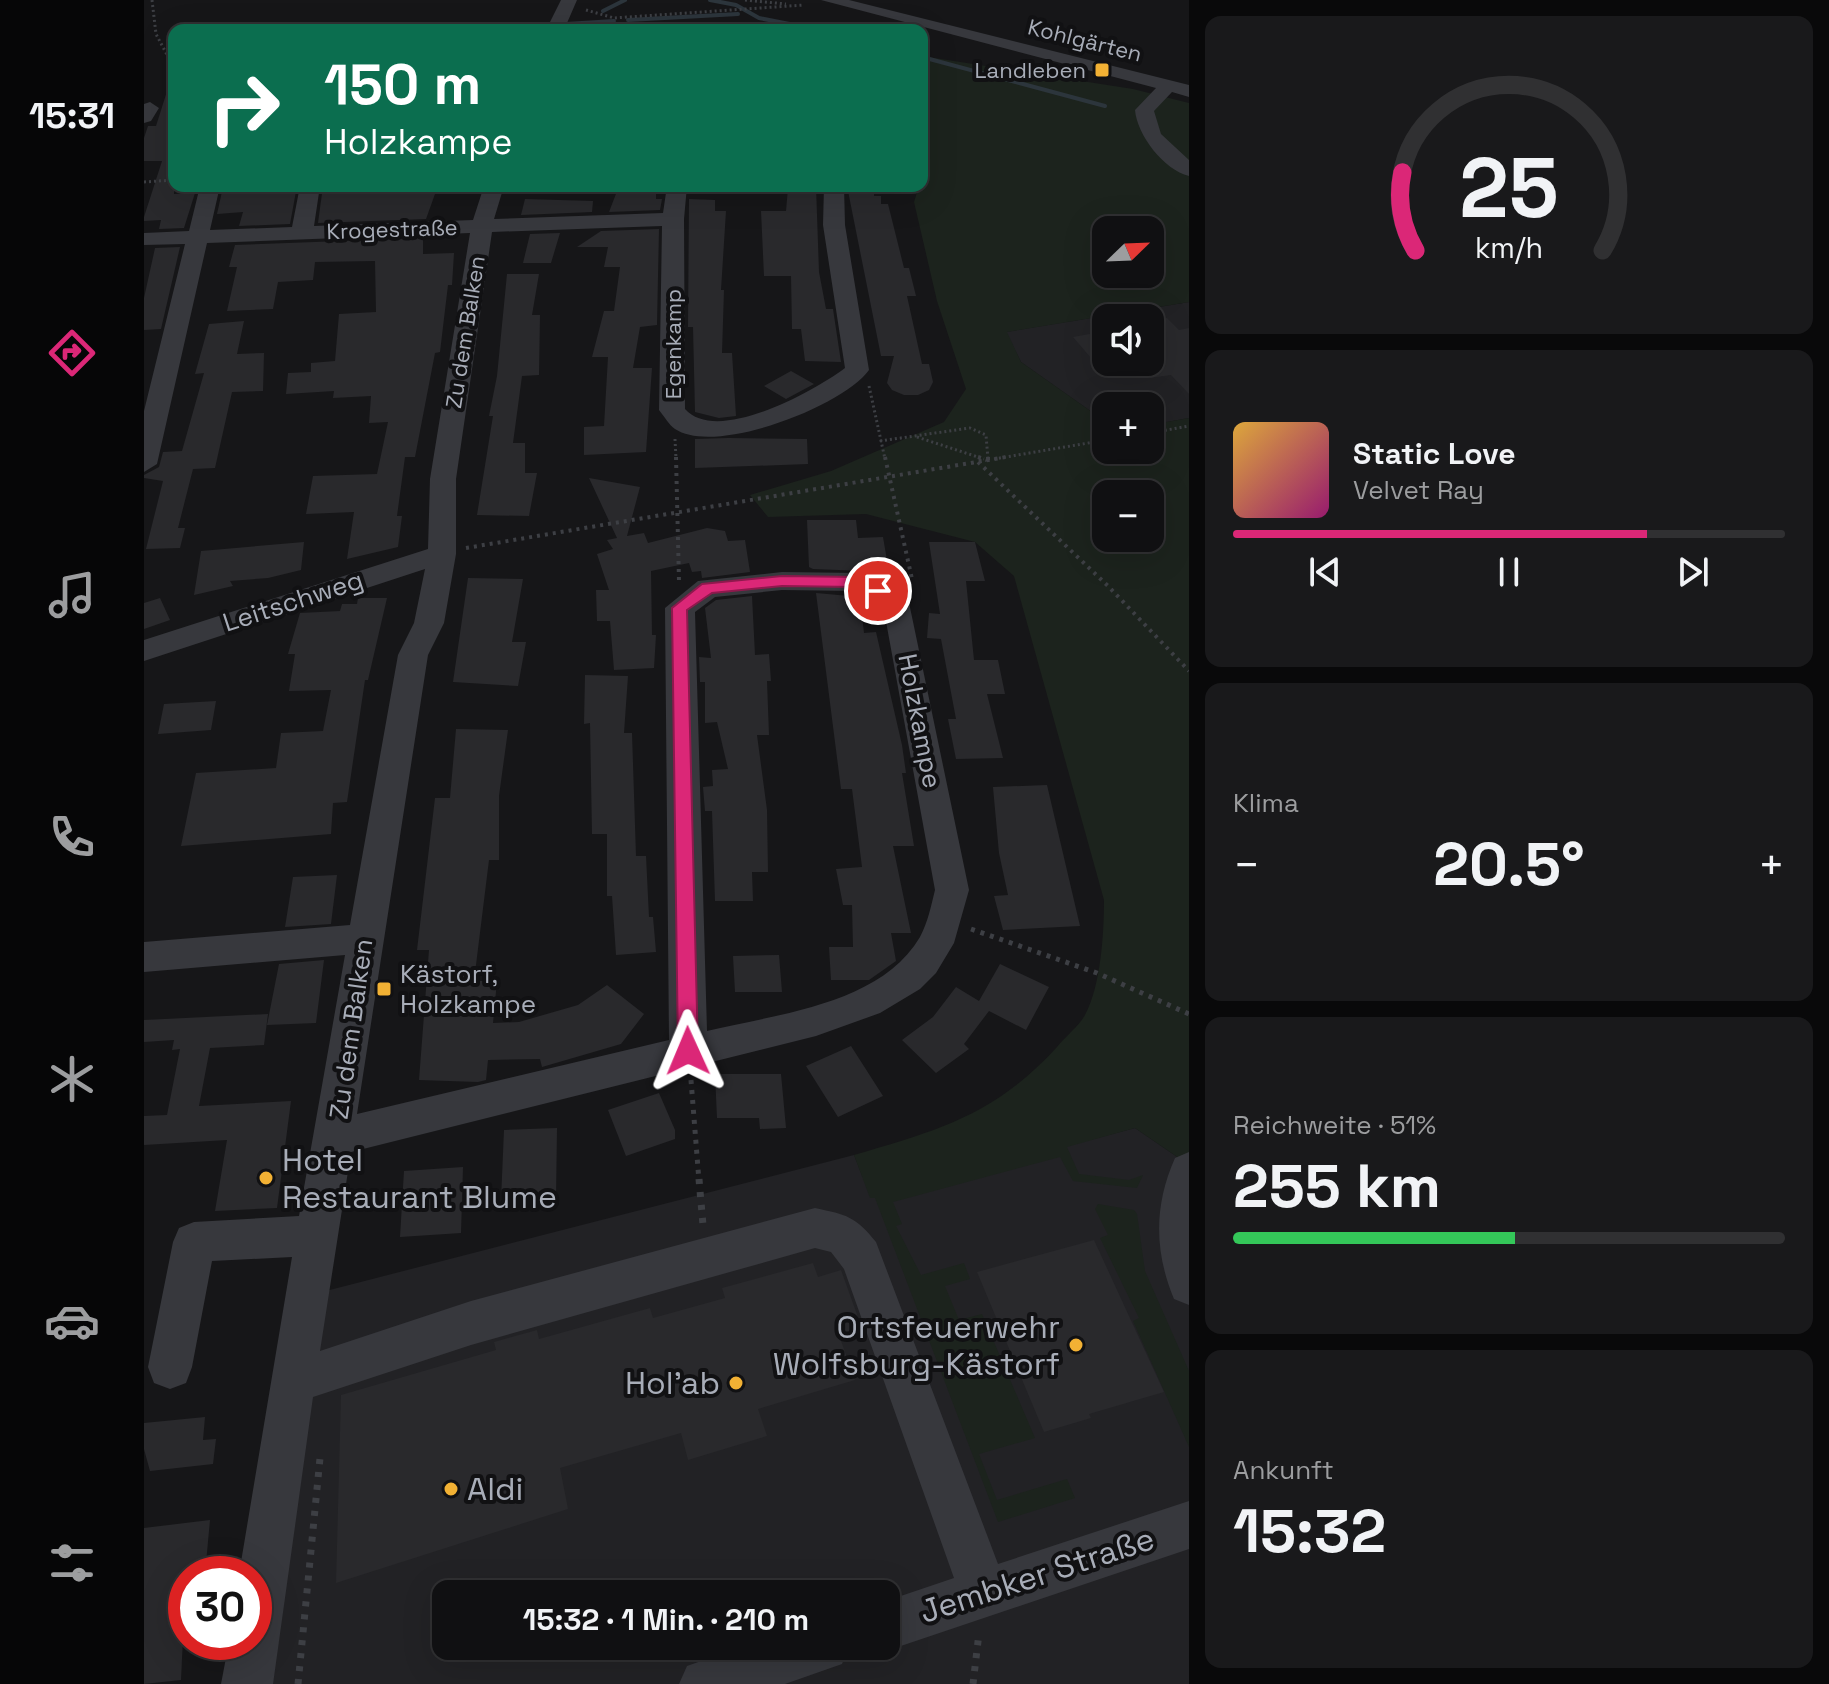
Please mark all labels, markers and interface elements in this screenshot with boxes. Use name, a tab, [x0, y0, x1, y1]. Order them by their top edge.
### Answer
street label: Kohlgärten	[1025, 12, 1145, 68]
text: 150 m	[324, 49, 481, 120]
icon: right	[192, 56, 296, 160]
place label: Landleben	[975, 56, 1086, 84]
marker: Landleben	[1093, 61, 1111, 79]
text: 15:31	[29, 93, 115, 139]
text: Holzkampe	[324, 119, 513, 165]
text: 25	[1459, 134, 1559, 240]
street label: Krogestraße	[326, 213, 458, 245]
north arrow	[1092, 216, 1164, 288]
map controls	[1092, 216, 1164, 552]
text: km/h	[1475, 230, 1543, 266]
street label: Zu dem Balken	[439, 254, 491, 410]
street label: Egenkamp	[659, 289, 687, 399]
button: sound	[1092, 304, 1164, 376]
icon: directions	[44, 325, 100, 381]
button: +	[1092, 392, 1164, 464]
text: Static Love	[1353, 434, 1516, 473]
text: Velvet Ray	[1353, 473, 1484, 507]
button: −	[1092, 480, 1164, 552]
icon: previous	[1303, 550, 1347, 594]
icon: pause	[1487, 550, 1531, 594]
icon: next	[1671, 550, 1715, 594]
pin	[844, 557, 912, 625]
street label: Leitschweg	[219, 562, 367, 640]
icon: music	[44, 567, 100, 623]
icon: arrive	[856, 569, 900, 613]
street label: Holzkampe	[890, 651, 950, 791]
text: Klima	[1233, 786, 1299, 820]
icon: phone	[44, 809, 100, 865]
text: 20.5°	[1433, 826, 1585, 903]
text: −	[1233, 837, 1260, 893]
text: +	[1758, 837, 1785, 893]
street label: Zu dem Balken	[322, 937, 380, 1121]
place label: Kästorf, Holzkampe	[400, 957, 536, 1021]
marker: Kästorf, Holzkampe	[375, 980, 393, 998]
position arrow	[646, 1009, 730, 1093]
icon: climate	[44, 1051, 100, 1107]
text: Reichweite · 51%	[1233, 1108, 1436, 1142]
place label: Hotel Restaurant Blume	[282, 1140, 557, 1217]
text: 255 km	[1233, 1148, 1441, 1225]
marker: Hotel Restaurant Blume	[257, 1169, 275, 1187]
icon: car	[44, 1293, 100, 1349]
place label: Ortsfeuerwehr Wolfsburg-Kästorf	[773, 1307, 1060, 1384]
marker: Ortsfeuerwehr Wolfsburg-Kästorf	[1067, 1336, 1085, 1354]
place label: Hol'ab	[625, 1363, 720, 1403]
marker: Hol'ab	[727, 1374, 745, 1392]
text: Ankunft	[1233, 1453, 1334, 1487]
place label: Aldi	[467, 1469, 523, 1509]
marker: Aldi	[442, 1480, 460, 1498]
text: 15:32	[1233, 1493, 1386, 1570]
street label: Jembker Straße	[915, 1518, 1159, 1632]
icon: filters	[44, 1535, 100, 1591]
speed limit sign: 30	[168, 1556, 272, 1660]
text: 15:32 · 1 Min. · 210 m	[523, 1600, 809, 1639]

